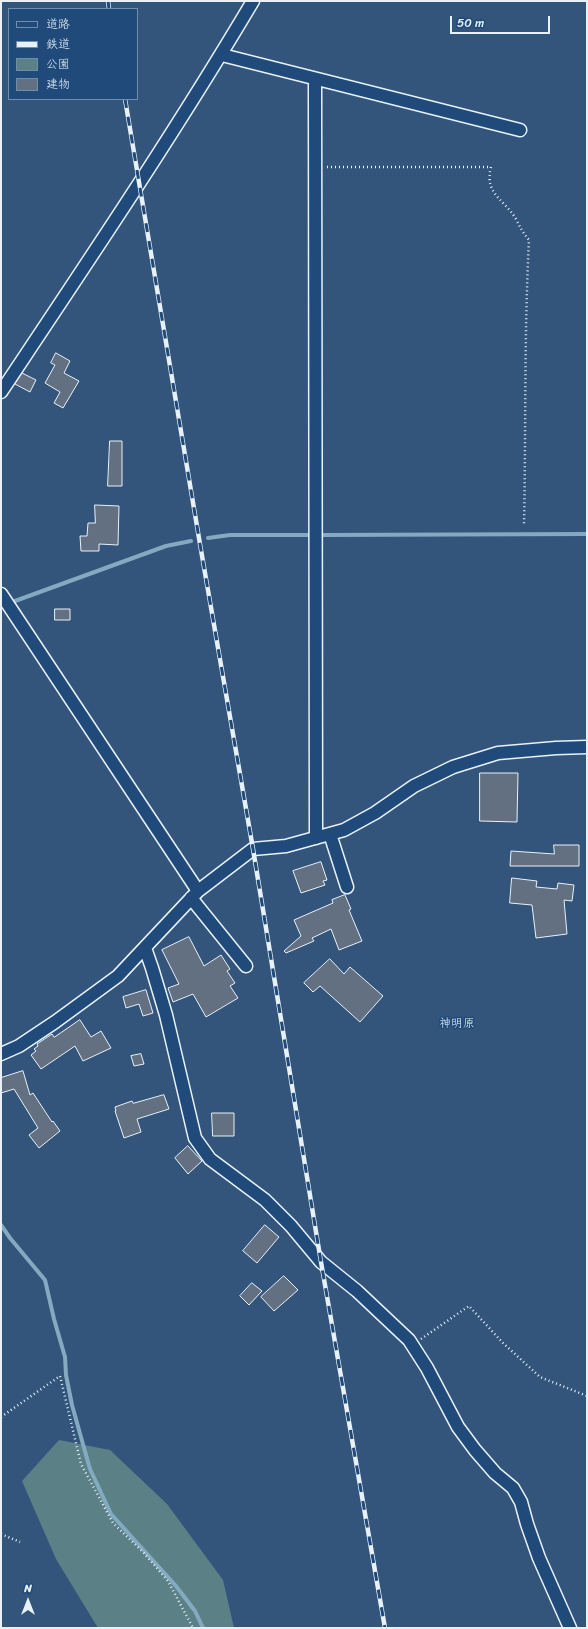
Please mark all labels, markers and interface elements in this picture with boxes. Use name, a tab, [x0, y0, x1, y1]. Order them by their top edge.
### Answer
legend	[8, 8, 138, 100]
scale bar	[452, 8, 552, 34]
text: 50 m	[457, 12, 484, 34]
text: 道路	[46, 13, 70, 35]
text: 鉄道	[46, 33, 70, 55]
text: 公園	[46, 53, 70, 75]
text: 建物	[46, 73, 70, 95]
district label: 神明原	[439, 1017, 475, 1031]
text: N	[24, 1579, 32, 1598]
north arrow	[8, 1581, 48, 1621]

